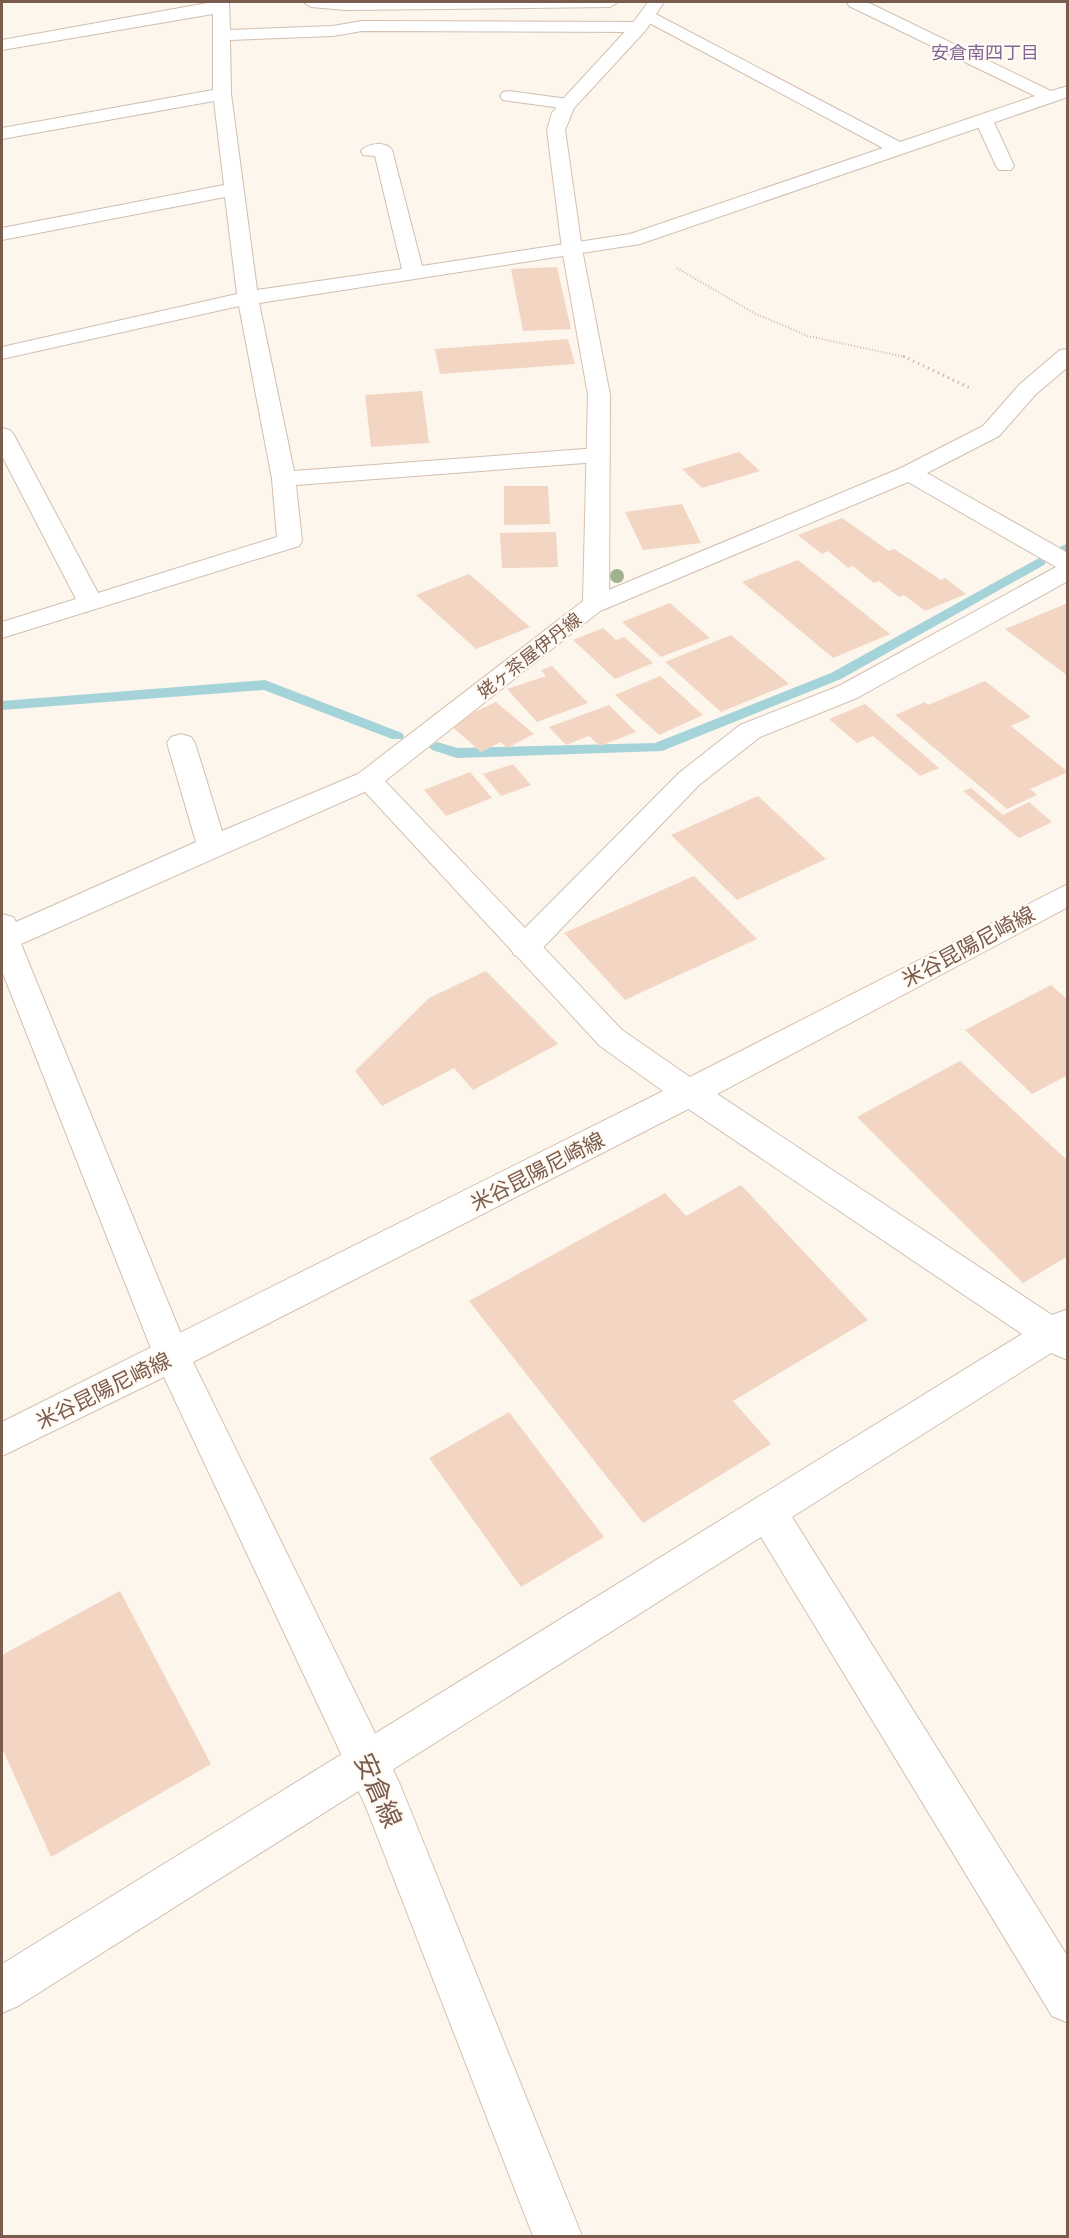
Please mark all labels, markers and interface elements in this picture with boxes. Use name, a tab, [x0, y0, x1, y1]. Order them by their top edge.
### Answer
district label: 安倉南四丁目	[931, 40, 1039, 64]
street label: 姥ヶ茶屋伊丹線	[472, 607, 586, 703]
street label: 米谷昆陽尼崎線	[897, 899, 1039, 993]
street label: 米谷昆陽尼崎線	[465, 1125, 609, 1217]
street label: 米谷昆陽尼崎線	[31, 1345, 175, 1435]
street label: 安倉線	[347, 1747, 411, 1833]

